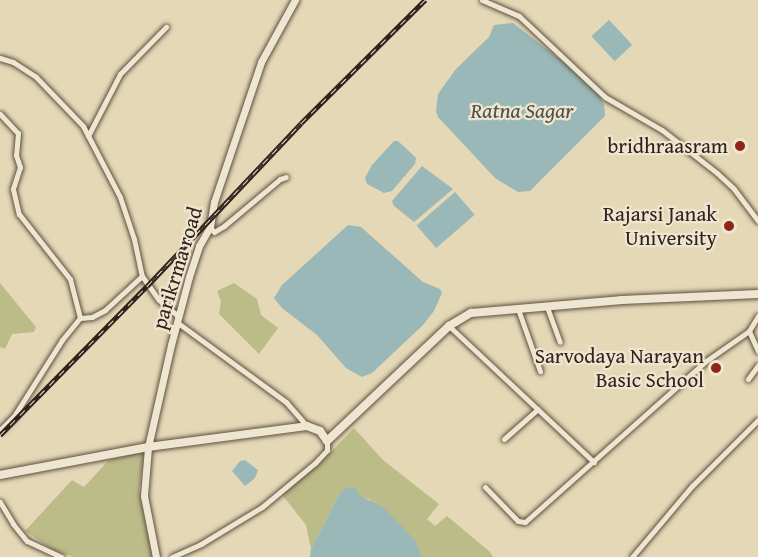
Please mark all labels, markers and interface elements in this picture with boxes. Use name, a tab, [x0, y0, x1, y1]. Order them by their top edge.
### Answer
water label: Ratna Sagar	[471, 98, 573, 124]
place label: bridhraasram	[607, 133, 728, 159]
marker: bridhraasram	[733, 139, 747, 153]
place label: Rajarsi Janak University	[603, 201, 717, 251]
street label: parikrma road	[146, 204, 208, 332]
marker: Rajarsi Janak University	[722, 219, 736, 233]
place label: Sarvodaya Narayan Basic School	[535, 343, 704, 393]
marker: Sarvodaya Narayan Basic School	[709, 361, 723, 375]

